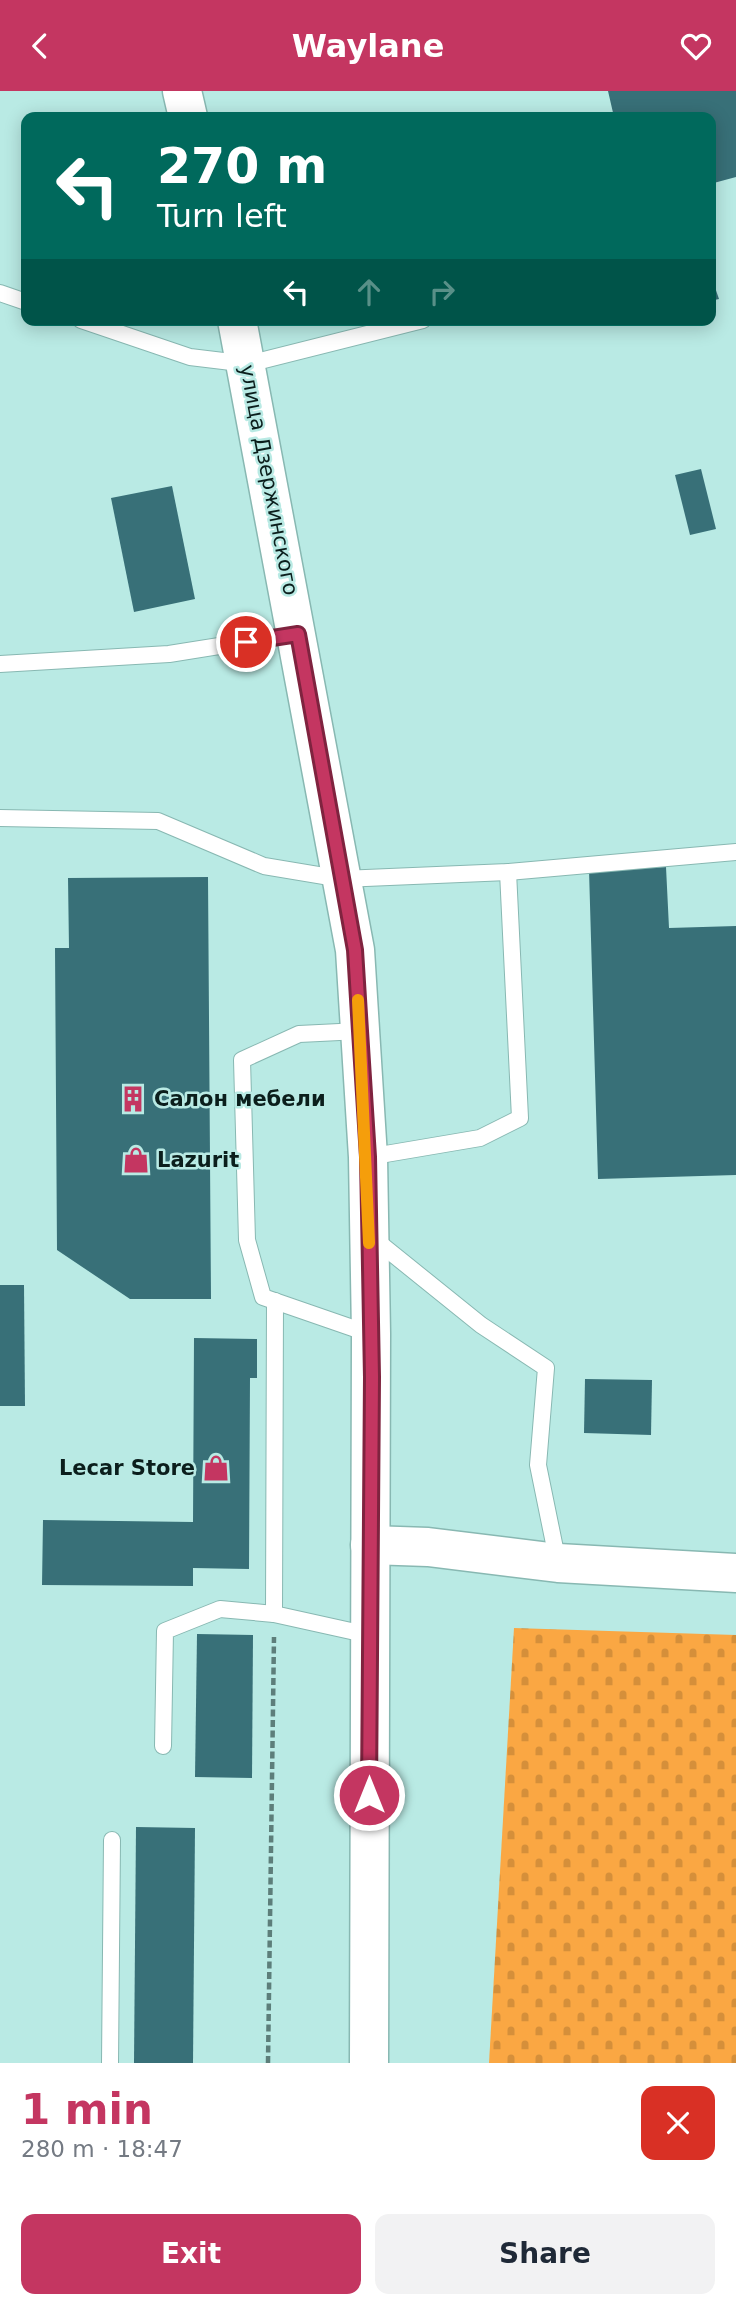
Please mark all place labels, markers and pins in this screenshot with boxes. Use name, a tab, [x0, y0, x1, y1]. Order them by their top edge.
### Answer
pin	[216, 612, 276, 672]
building icon: Салон мебели	[118, 1084, 148, 1114]
place label: Салон мебели	[154, 1087, 326, 1111]
shop icon: Lazurit	[121, 1145, 151, 1175]
place label: Lazurit	[157, 1148, 239, 1172]
shop icon: Lecar Store	[201, 1453, 231, 1483]
place label: Lecar Store	[59, 1456, 195, 1480]

